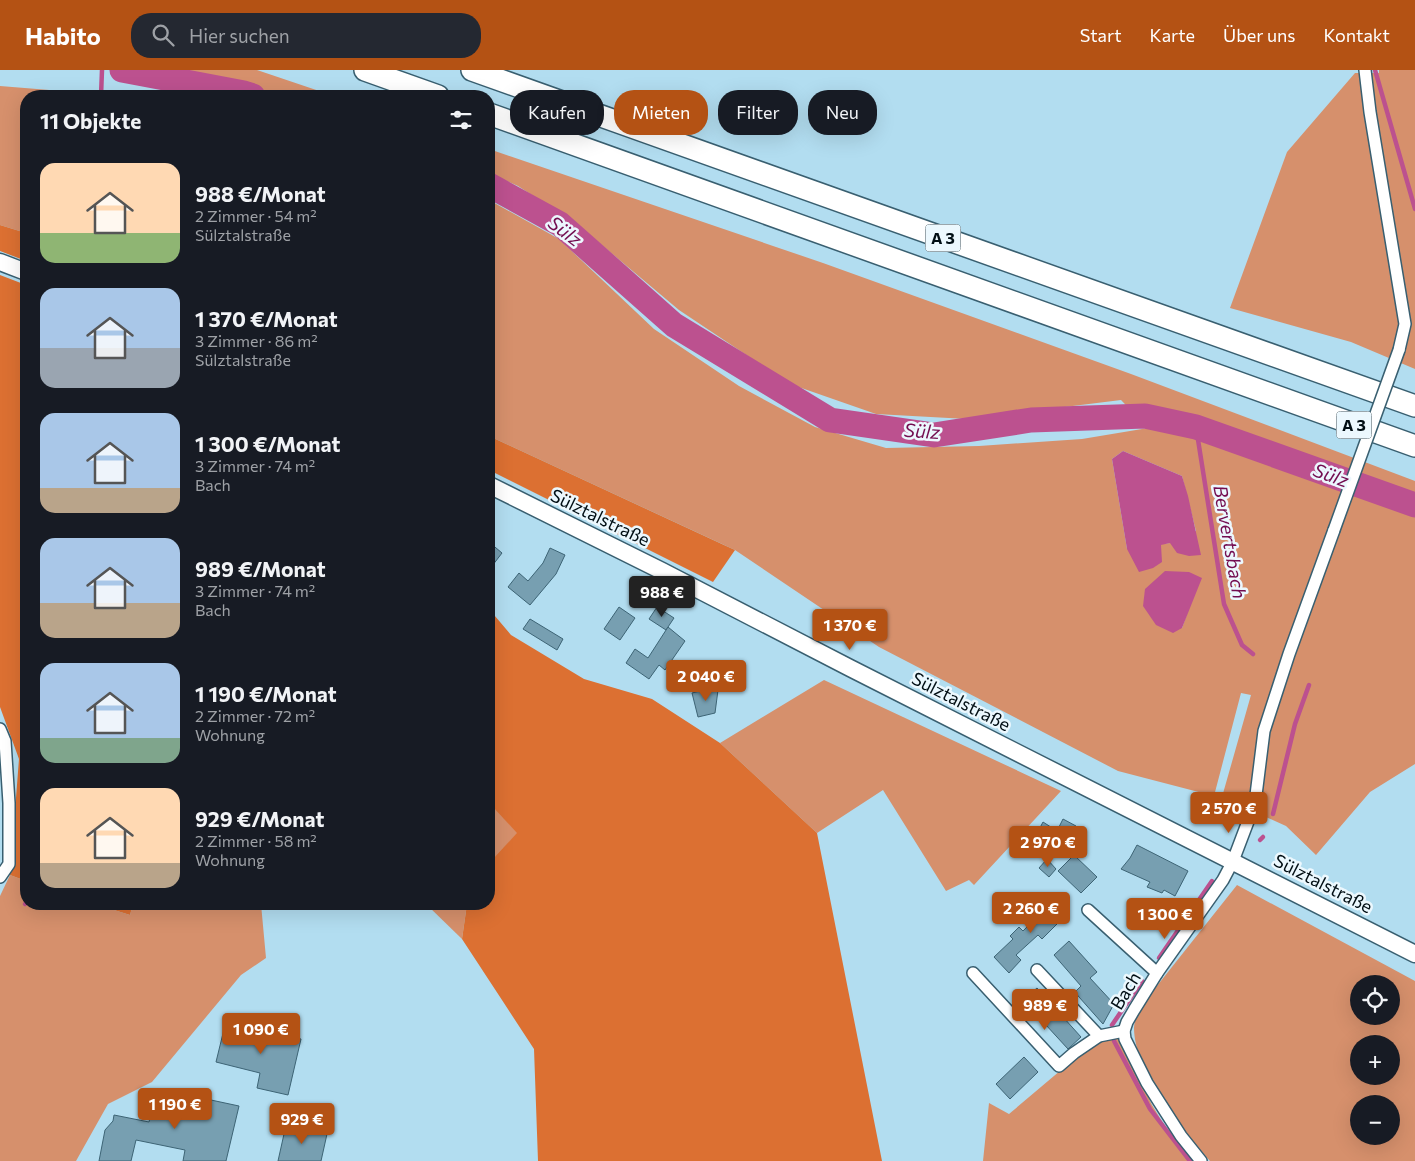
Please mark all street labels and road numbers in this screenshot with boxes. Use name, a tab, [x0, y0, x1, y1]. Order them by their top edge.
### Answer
road number: A 3	[926, 224, 960, 252]
road number: A 3	[1336, 412, 1372, 438]
street label: Sülztalstraße	[547, 484, 654, 551]
street label: Sülztalstraße	[908, 667, 1014, 735]
street label: Sülztalstraße	[1270, 849, 1376, 917]
street label: Bach	[1105, 968, 1145, 1013]

